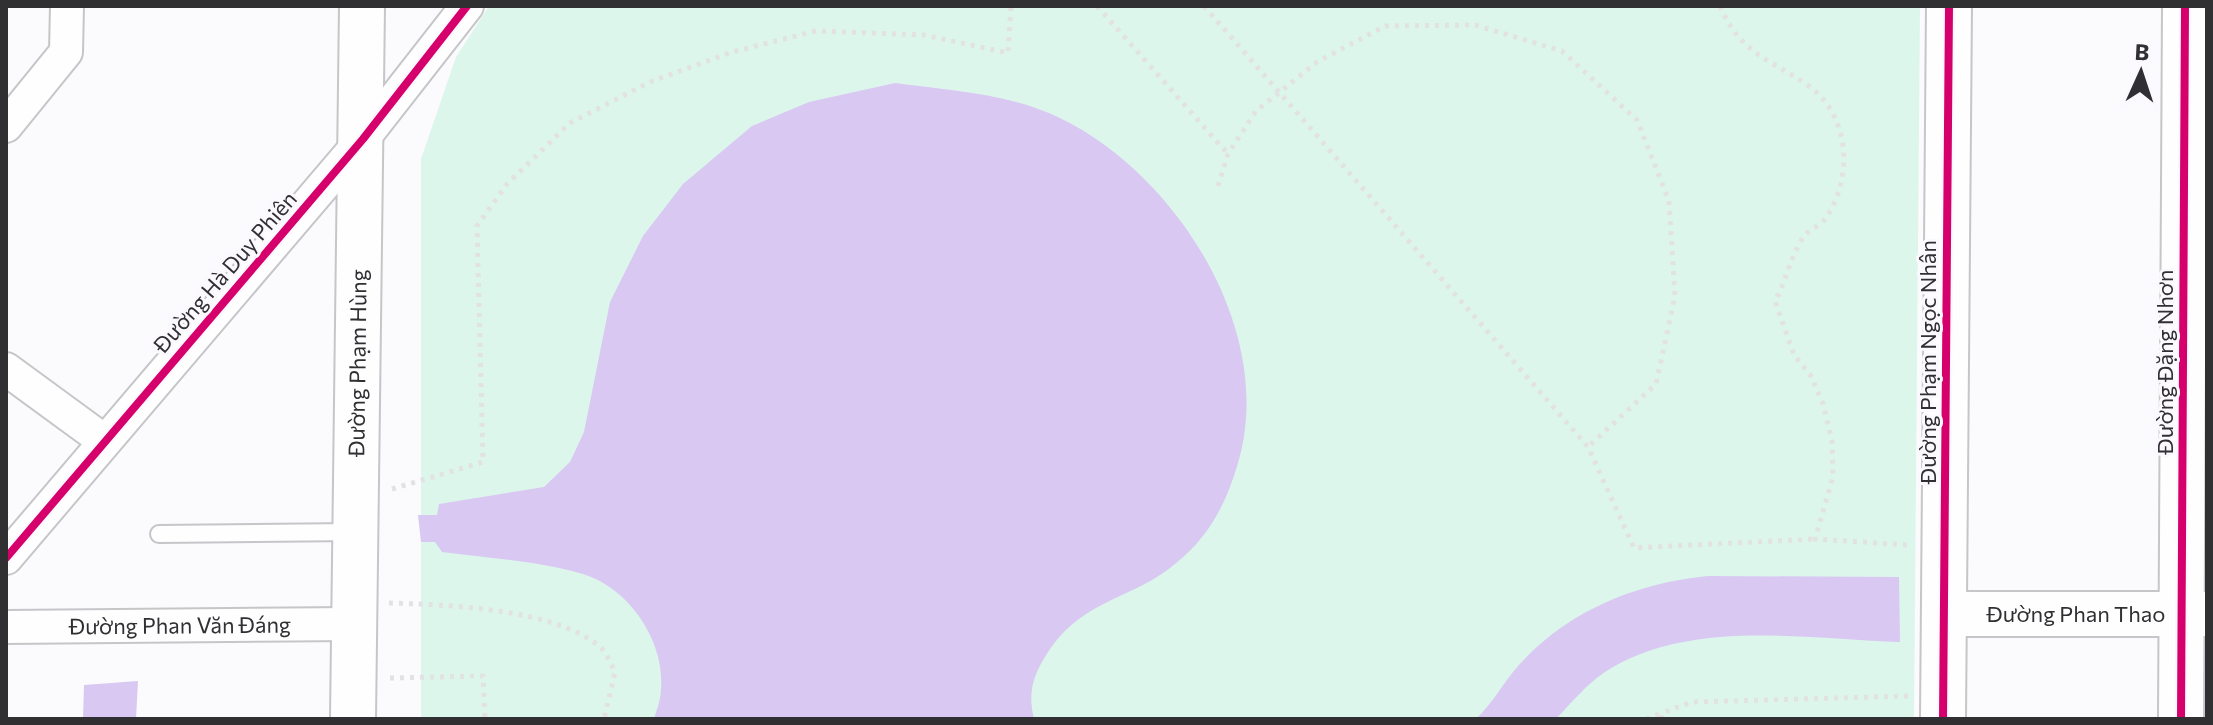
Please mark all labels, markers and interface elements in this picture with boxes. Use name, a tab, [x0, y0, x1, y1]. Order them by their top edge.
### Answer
north arrow	[2101, 32, 2181, 112]
text: B	[2134, 38, 2150, 65]
street label: Đường Hà Duy Phiên	[146, 185, 302, 359]
street label: Đường Phạm Ngọc Nhân	[1914, 240, 1941, 485]
street label: Đường Phạm Hùng	[342, 269, 372, 458]
street label: Đường Đặng Nhơn	[2151, 270, 2178, 455]
street label: Đường Phan Thao	[1986, 600, 2166, 627]
street label: Đường Phan Văn Đáng	[68, 611, 291, 639]

